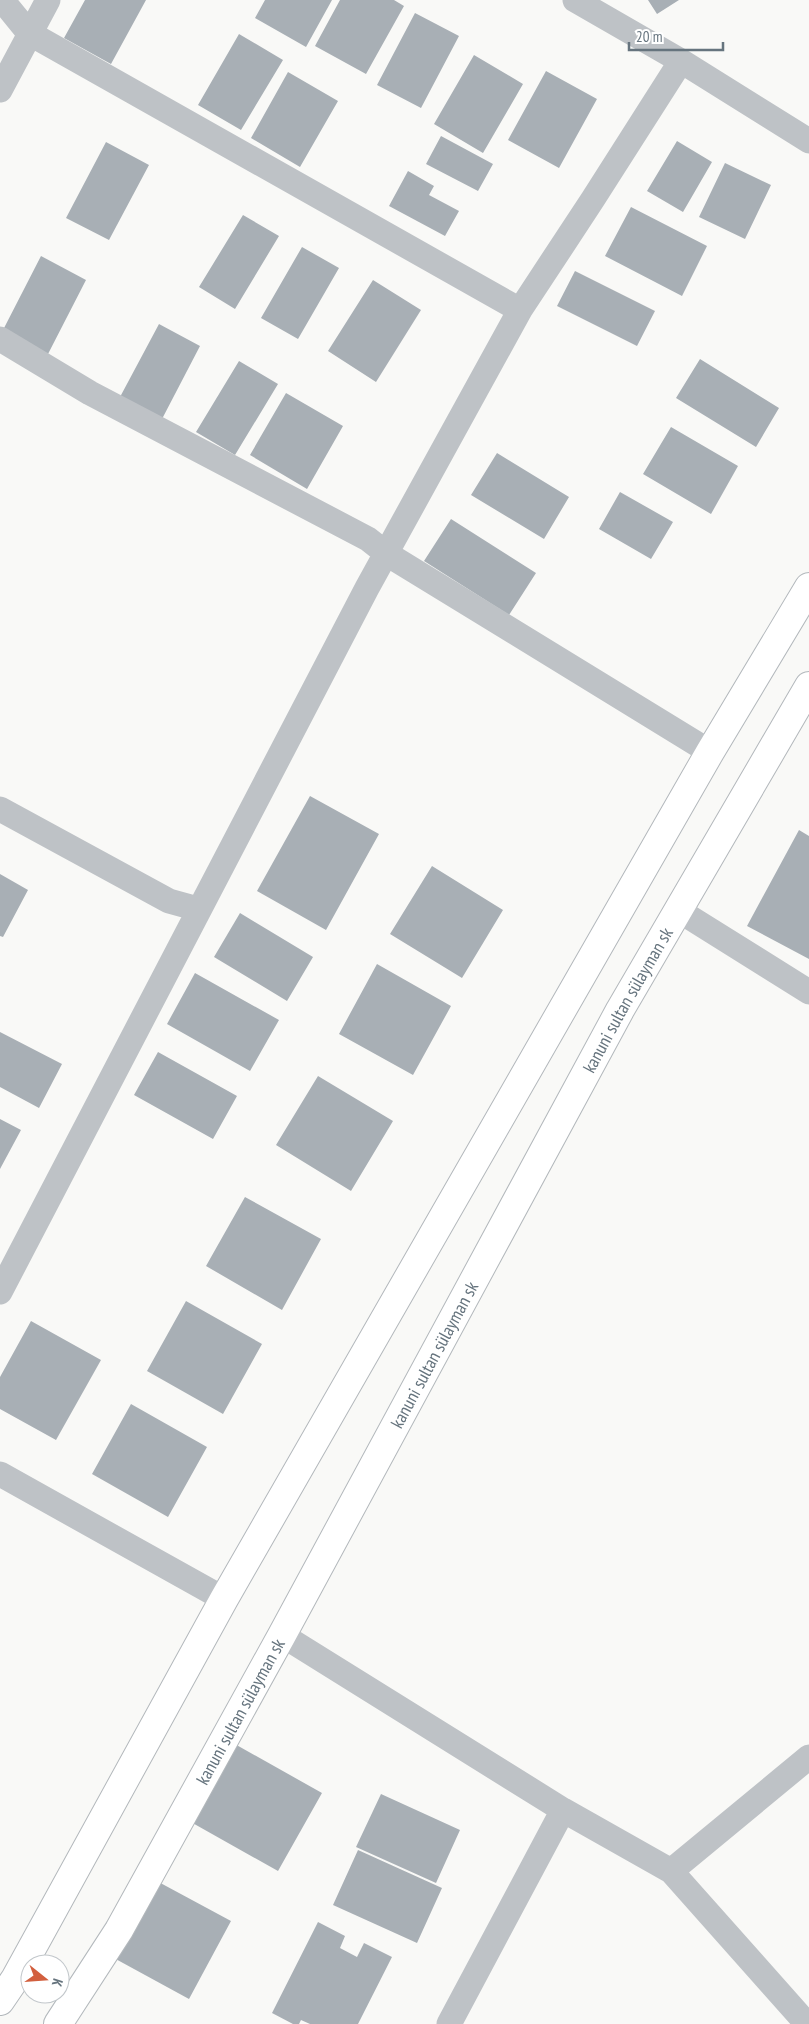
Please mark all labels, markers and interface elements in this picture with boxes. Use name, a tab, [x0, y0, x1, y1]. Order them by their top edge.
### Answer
scale bar	[629, 20, 723, 52]
text: 20 m	[636, 27, 662, 46]
street label: kanuni sultan sülayman sk	[577, 923, 677, 1076]
street label: kanuni sultan sülayman sk	[385, 1277, 483, 1432]
street label: kanuni sultan sülayman sk	[190, 1634, 289, 1788]
north arrow	[20, 1954, 70, 2004]
text: K	[48, 1977, 67, 1990]

